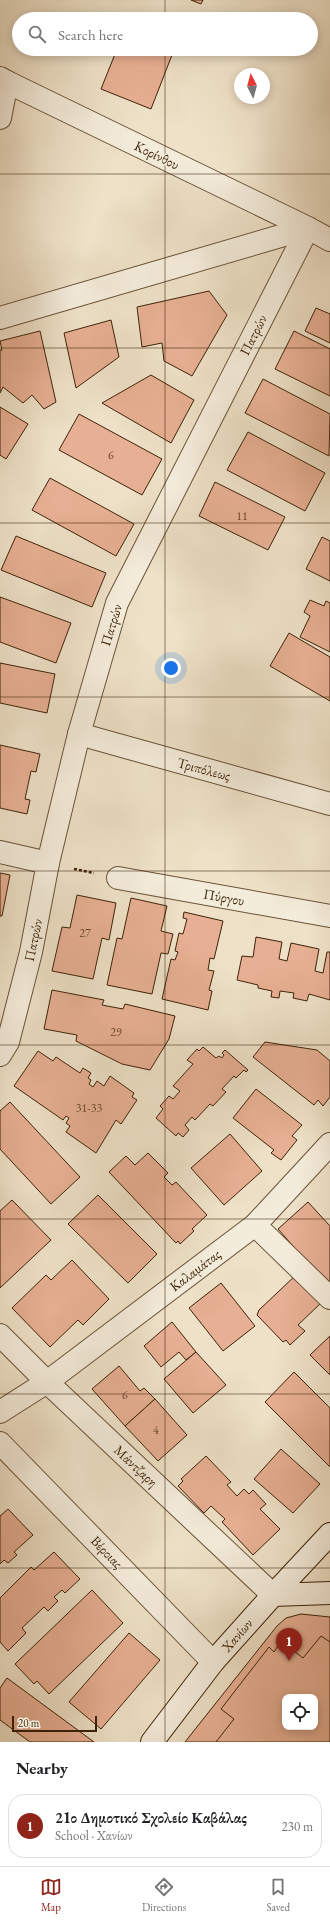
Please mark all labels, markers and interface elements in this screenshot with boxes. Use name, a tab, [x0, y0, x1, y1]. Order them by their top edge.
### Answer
search box	[12, 12, 318, 56]
icon: search	[26, 23, 48, 45]
text: Search here	[58, 25, 123, 44]
north arrow	[234, 68, 270, 104]
street label: Κορίνθου	[132, 136, 182, 174]
street label: Πατρών	[235, 311, 271, 358]
house number: 6	[108, 447, 114, 463]
house number: 11	[236, 508, 248, 524]
street label: Πατρών	[96, 601, 126, 648]
your location	[161, 658, 181, 678]
street label: Τριπόλεως	[175, 753, 233, 785]
street label: Πύργου	[202, 885, 246, 909]
street label: Πατρών	[20, 917, 46, 963]
house number: 27	[79, 925, 91, 941]
house number: 29	[110, 1024, 122, 1040]
house number: 31-33	[76, 1100, 102, 1116]
street label: Καλαμάτας	[166, 1245, 224, 1295]
house number: 6	[122, 1387, 128, 1403]
house number: 4	[153, 1422, 159, 1438]
street label: Μάντζαρη	[110, 1441, 162, 1491]
street label: Βέροιας	[87, 1532, 127, 1572]
street label: Χανίων	[217, 1614, 257, 1656]
pin: 1	[276, 1628, 302, 1661]
map controls	[282, 1694, 318, 1730]
button: locate	[282, 1694, 318, 1730]
scale bar	[12, 1714, 97, 1733]
text: 20 m	[18, 1716, 39, 1730]
text: Nearby	[16, 1757, 68, 1779]
text: 21ο Δημοτικό Σχολείο Καβάλας	[55, 1808, 247, 1827]
text: 1	[27, 1818, 33, 1835]
text: 230 m	[282, 1818, 313, 1835]
text: School · Χανίων	[55, 1827, 133, 1844]
tab: Map	[40, 1876, 62, 1914]
tab: Directions	[142, 1876, 186, 1914]
tab: Saved	[266, 1876, 290, 1914]

